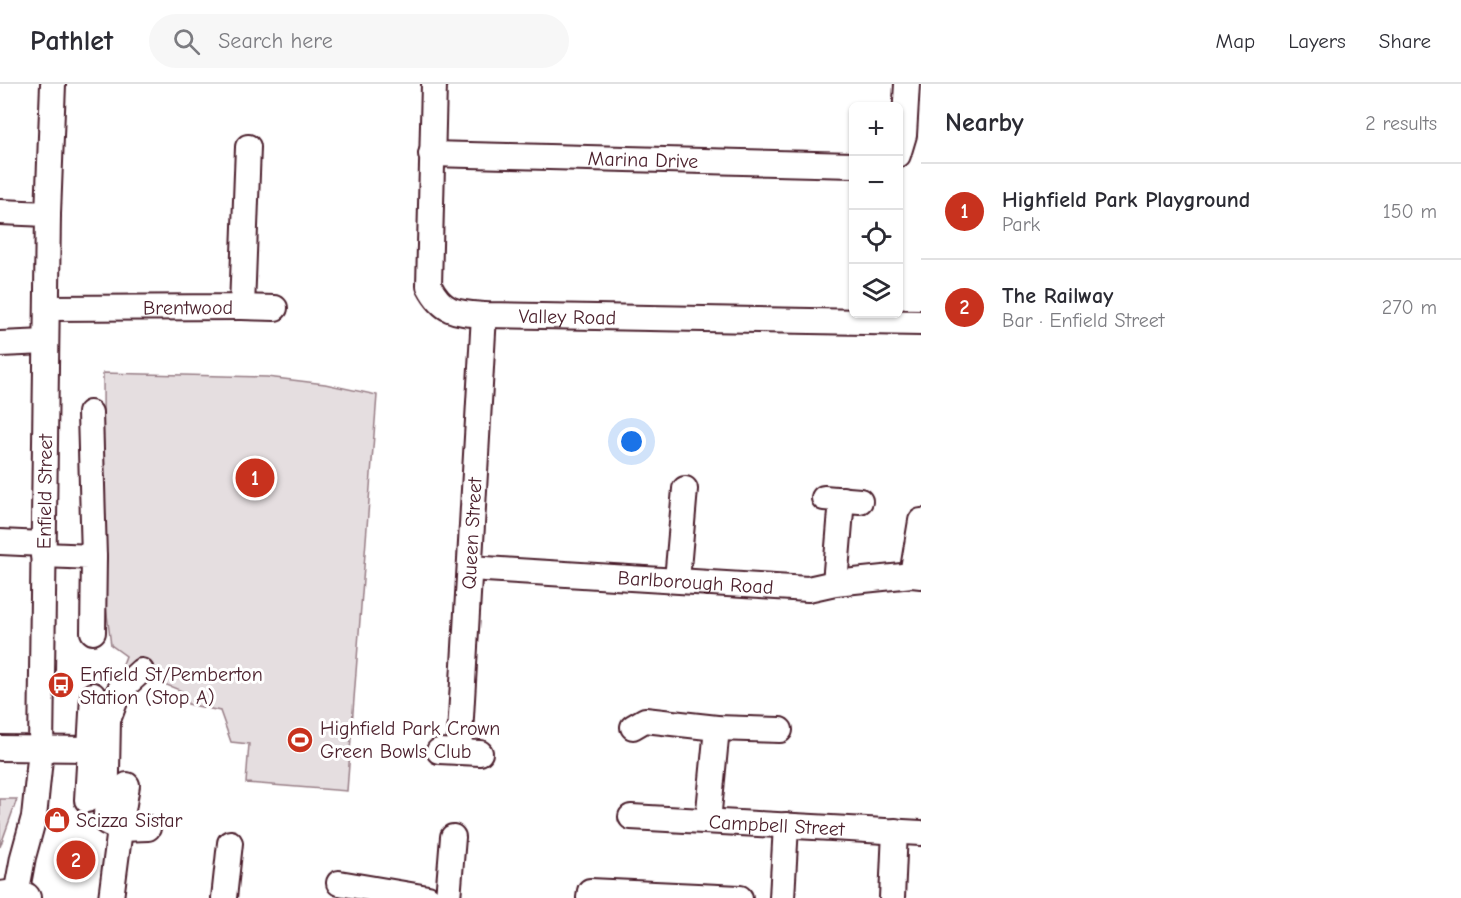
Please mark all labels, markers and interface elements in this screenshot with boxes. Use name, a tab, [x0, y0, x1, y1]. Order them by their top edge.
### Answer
search box	[149, 14, 569, 68]
text: Pathlet	[30, 25, 113, 57]
icon: search	[170, 25, 203, 58]
text: Search here	[218, 28, 333, 54]
text: Map	[1216, 29, 1255, 53]
text: Layers	[1288, 29, 1346, 53]
text: Share	[1379, 29, 1431, 53]
map controls	[849, 102, 903, 318]
button: +	[849, 102, 903, 156]
text: Nearby	[945, 108, 1024, 138]
text: 2 results	[1365, 112, 1437, 135]
street label: Marina Drive	[587, 147, 699, 173]
button: −	[849, 156, 903, 210]
text: Highfield Park Playground	[1002, 187, 1250, 213]
text: 1	[961, 200, 968, 223]
text: 150 m	[1383, 200, 1437, 223]
button: locate	[849, 210, 903, 264]
text: Park	[1002, 213, 1040, 236]
button: layers	[849, 264, 903, 318]
text: The Railway	[1002, 283, 1113, 309]
street label: Brentwood	[143, 296, 233, 320]
text: 2	[960, 296, 969, 319]
text: 270 m	[1382, 296, 1437, 319]
street label: Valley Road	[518, 305, 616, 329]
text: Bar · Enfield Street	[1002, 309, 1165, 332]
your location	[617, 427, 646, 456]
street label: Enfield Street	[33, 433, 57, 549]
pin: 1	[236, 456, 274, 500]
street label: Queen Street	[457, 475, 487, 590]
street label: Barlborough Road	[617, 566, 774, 599]
place label: Enfield St/Pemberton Station (Stop A)	[80, 663, 263, 709]
bus stop icon: Enfield St/Pemberton Station (Stop A)	[46, 670, 76, 700]
place label: Highfield Park Crown Green Bowls Club	[320, 717, 500, 763]
sports icon: Highfield Park Crown Green Bowls Club	[285, 725, 315, 755]
shop icon: Scizza Sistar	[42, 805, 72, 835]
place label: Scizza Sistar	[76, 809, 182, 832]
street label: Campbell Street	[708, 810, 847, 841]
pin: 2	[56, 838, 96, 882]

